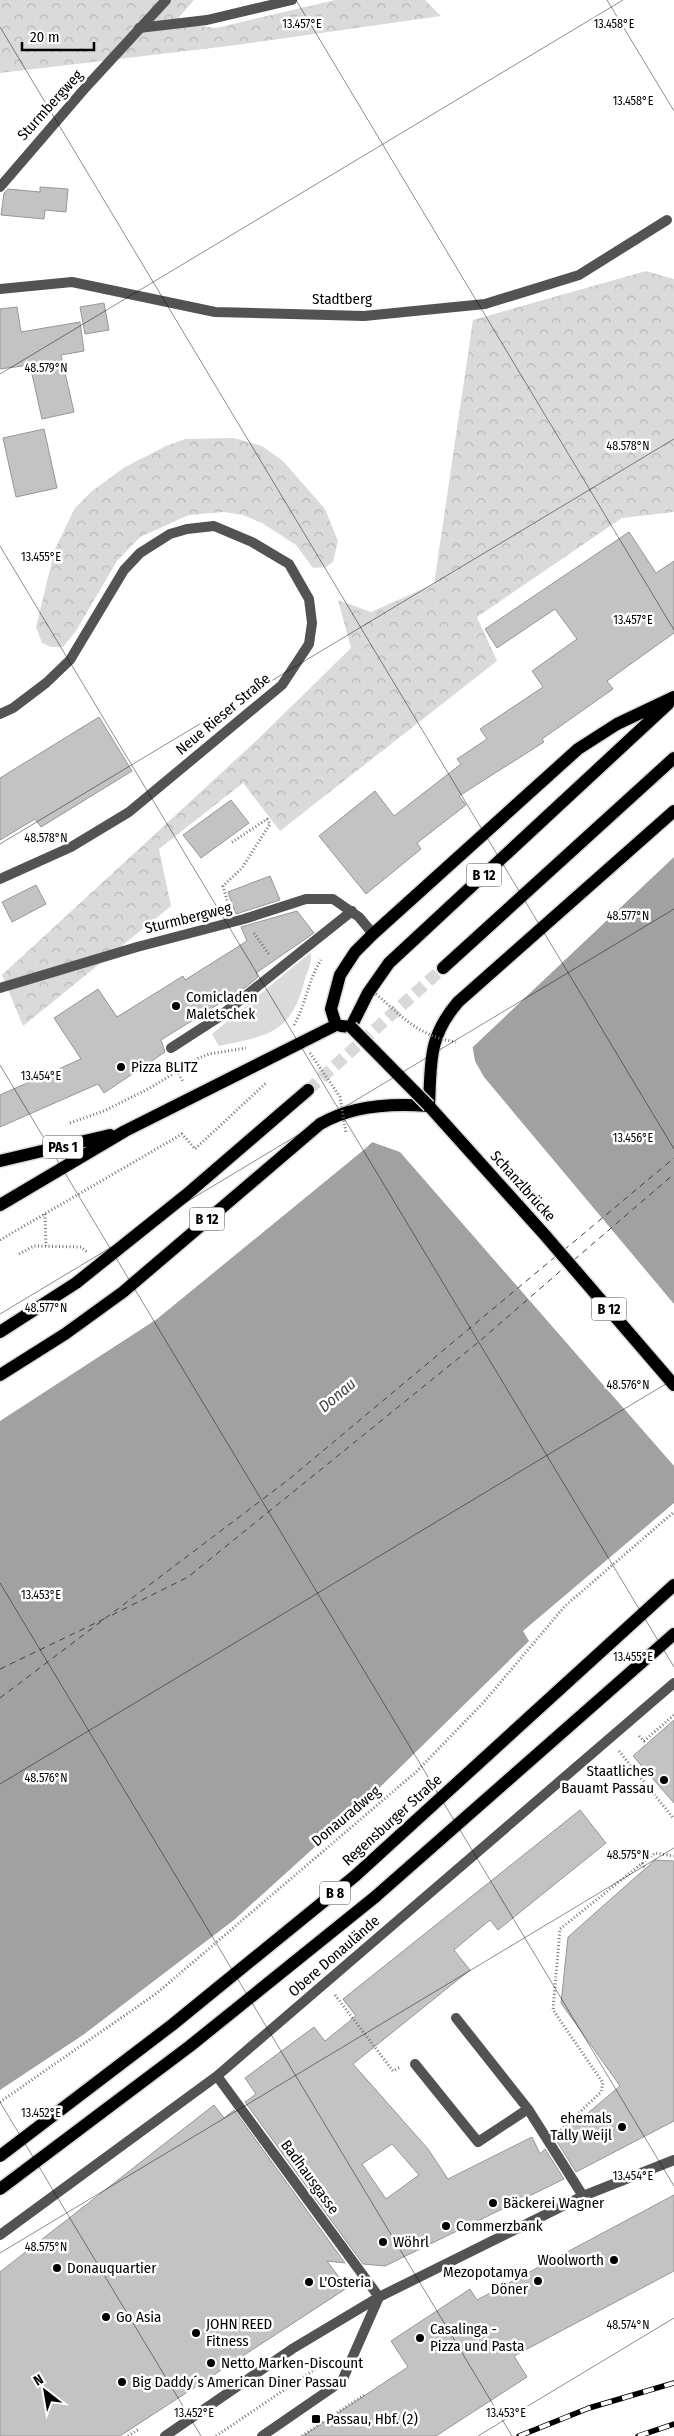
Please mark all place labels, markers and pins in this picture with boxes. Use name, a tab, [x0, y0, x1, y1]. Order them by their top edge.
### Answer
place label: Comicladen Maletschek	[186, 988, 258, 1023]
marker: Comicladen Maletschek	[170, 1000, 182, 1012]
place label: Pizza BLITZ	[131, 1058, 198, 1076]
marker: Pizza BLITZ	[115, 1061, 127, 1073]
place label: Staatliches Bauamt Passau	[561, 1762, 654, 1797]
marker: Staatliches Bauamt Passau	[658, 1774, 670, 1786]
place label: ehemals Tally Weijl	[551, 2109, 612, 2144]
marker: ehemals Tally Weijl	[616, 2121, 628, 2133]
place label: Bäckerei Wagner	[503, 2194, 605, 2212]
marker: Bäckerei Wagner	[487, 2197, 499, 2209]
place label: Commerzbank	[456, 2217, 543, 2235]
marker: Commerzbank	[440, 2220, 452, 2232]
place label: Wöhrl	[393, 2233, 429, 2251]
marker: Wöhrl	[377, 2236, 389, 2248]
place label: Woolworth	[537, 2251, 604, 2269]
marker: Woolworth	[608, 2254, 620, 2266]
place label: Donauquartier	[67, 2259, 157, 2277]
marker: Donauquartier	[51, 2262, 63, 2274]
place label: Mezopotamya Döner	[443, 2263, 529, 2298]
place label: L'Osteria	[319, 2273, 371, 2291]
marker: Mezopotamya Döner	[532, 2275, 544, 2287]
marker: L'Osteria	[303, 2276, 315, 2288]
place label: Go Asia	[116, 2308, 161, 2326]
marker: Go Asia	[100, 2311, 112, 2323]
place label: JOHN REED Fitness	[206, 2315, 272, 2350]
place label: Casalinga - Pizza und Pasta	[430, 2320, 524, 2355]
marker: JOHN REED Fitness	[190, 2327, 202, 2339]
marker: Casalinga - Pizza und Pasta	[414, 2332, 426, 2344]
place label: Netto Marken-Discount	[221, 2354, 363, 2372]
marker: Netto Marken-Discount	[205, 2357, 217, 2369]
place label: Big Daddy´s American Diner Passau	[132, 2373, 347, 2391]
marker: Big Daddy´s American Diner Passau	[116, 2376, 128, 2388]
place label: Passau, Hbf. (2)	[326, 2410, 418, 2428]
marker: Passau, Hbf. (2)	[310, 2413, 322, 2425]

